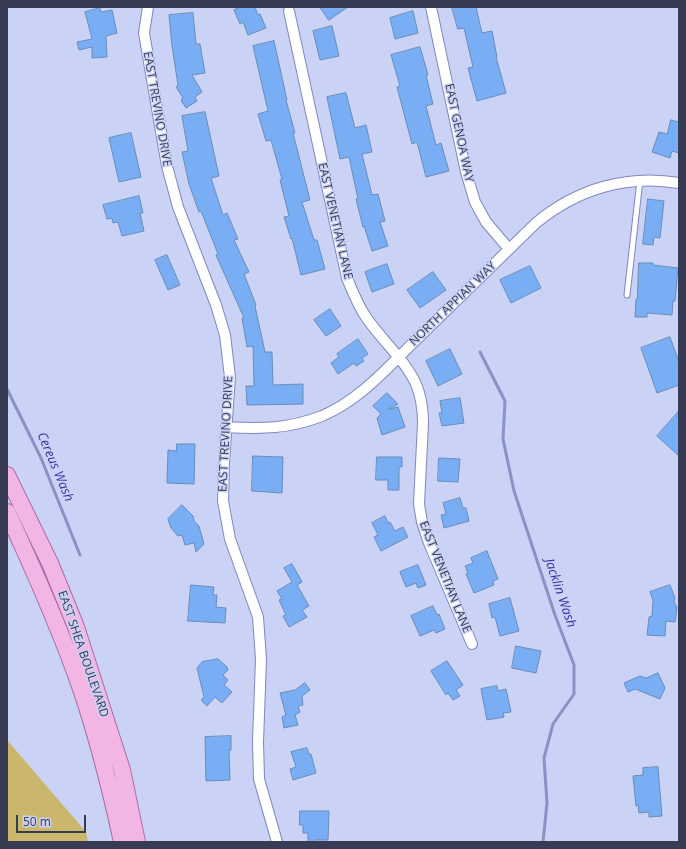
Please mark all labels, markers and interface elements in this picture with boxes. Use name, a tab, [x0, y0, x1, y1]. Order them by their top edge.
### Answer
street label: EAST TREVINO DRIVE	[140, 50, 174, 168]
street label: EAST GENOA WAY	[442, 82, 476, 184]
street label: EAST VENETIAN LANE	[315, 161, 355, 281]
street label: NORTH APPIAN WAY	[407, 259, 499, 349]
street label: EAST TREVINO DRIVE	[216, 375, 236, 493]
water label: Cereus Wash	[33, 430, 77, 504]
street label: EAST VENETIAN LANE	[416, 519, 474, 635]
water label: Jacklin Wash	[541, 556, 579, 630]
street label: EAST SHEA BOULEVARD	[55, 589, 111, 719]
scale bar	[18, 807, 88, 833]
text: 50 m	[23, 813, 51, 830]

